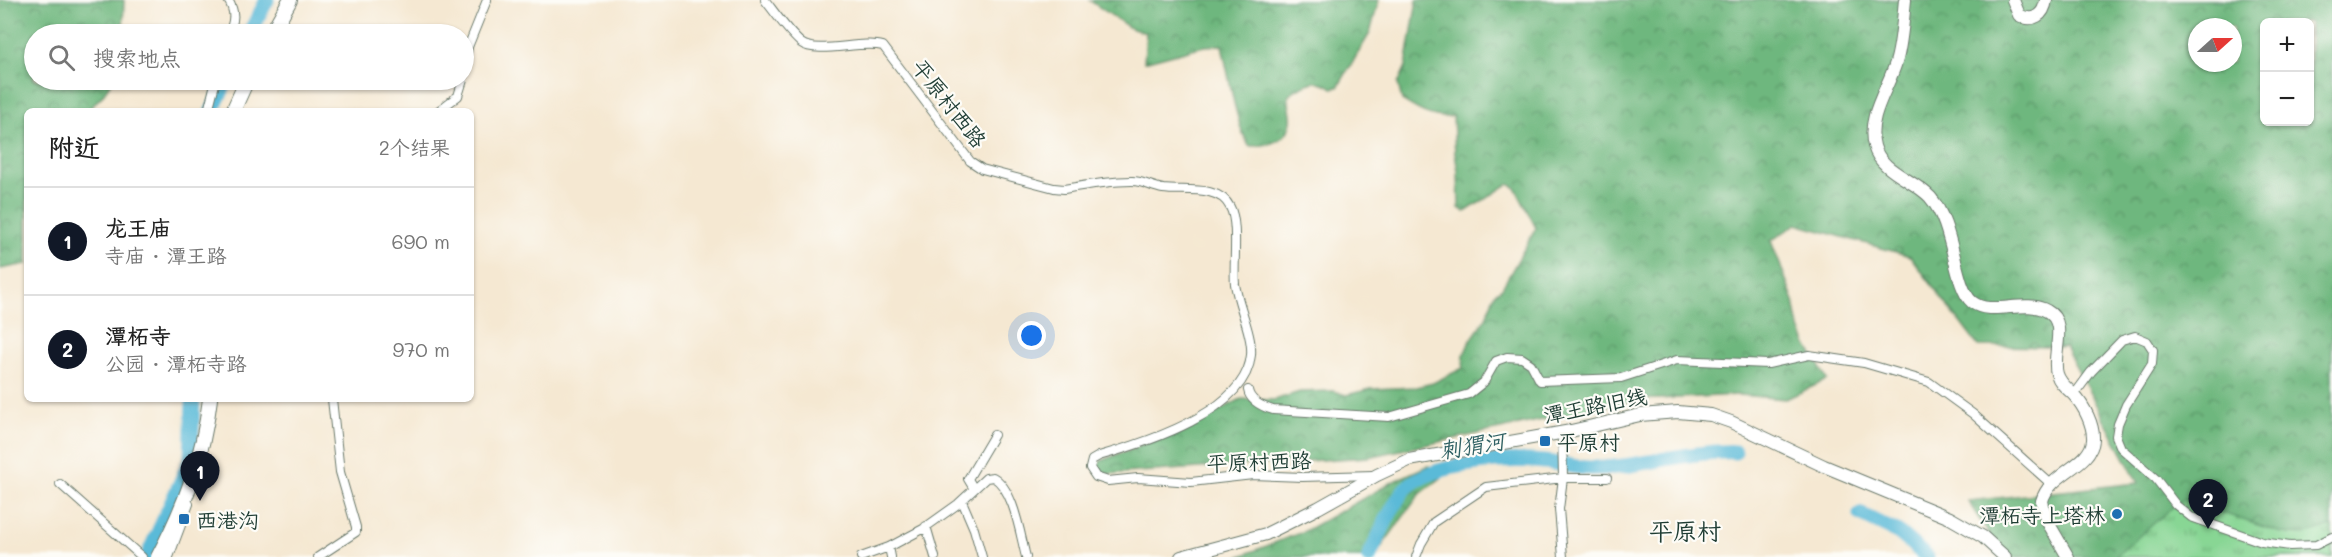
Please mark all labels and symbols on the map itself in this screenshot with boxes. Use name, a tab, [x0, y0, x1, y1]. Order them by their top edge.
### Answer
north arrow	[2188, 18, 2242, 72]
street label: 平原村西路	[907, 53, 993, 153]
your location	[1017, 321, 1046, 350]
street label: 潭王路旧线	[1541, 382, 1649, 428]
water label: 刺猬河	[1437, 425, 1510, 464]
place label: 平原村	[1557, 428, 1620, 455]
marker: 平原村	[1538, 434, 1552, 448]
street label: 平原村西路	[1206, 446, 1312, 476]
pin: 1	[180, 452, 220, 501]
pin: 2	[2188, 480, 2228, 529]
place label: 潭柘寺上塔林	[1979, 501, 2105, 528]
place label: 西港沟	[196, 506, 259, 533]
marker: 潭柘寺上塔林	[2110, 507, 2124, 521]
marker: 西港沟	[177, 512, 191, 526]
district label: 平原村	[1649, 515, 1721, 546]

